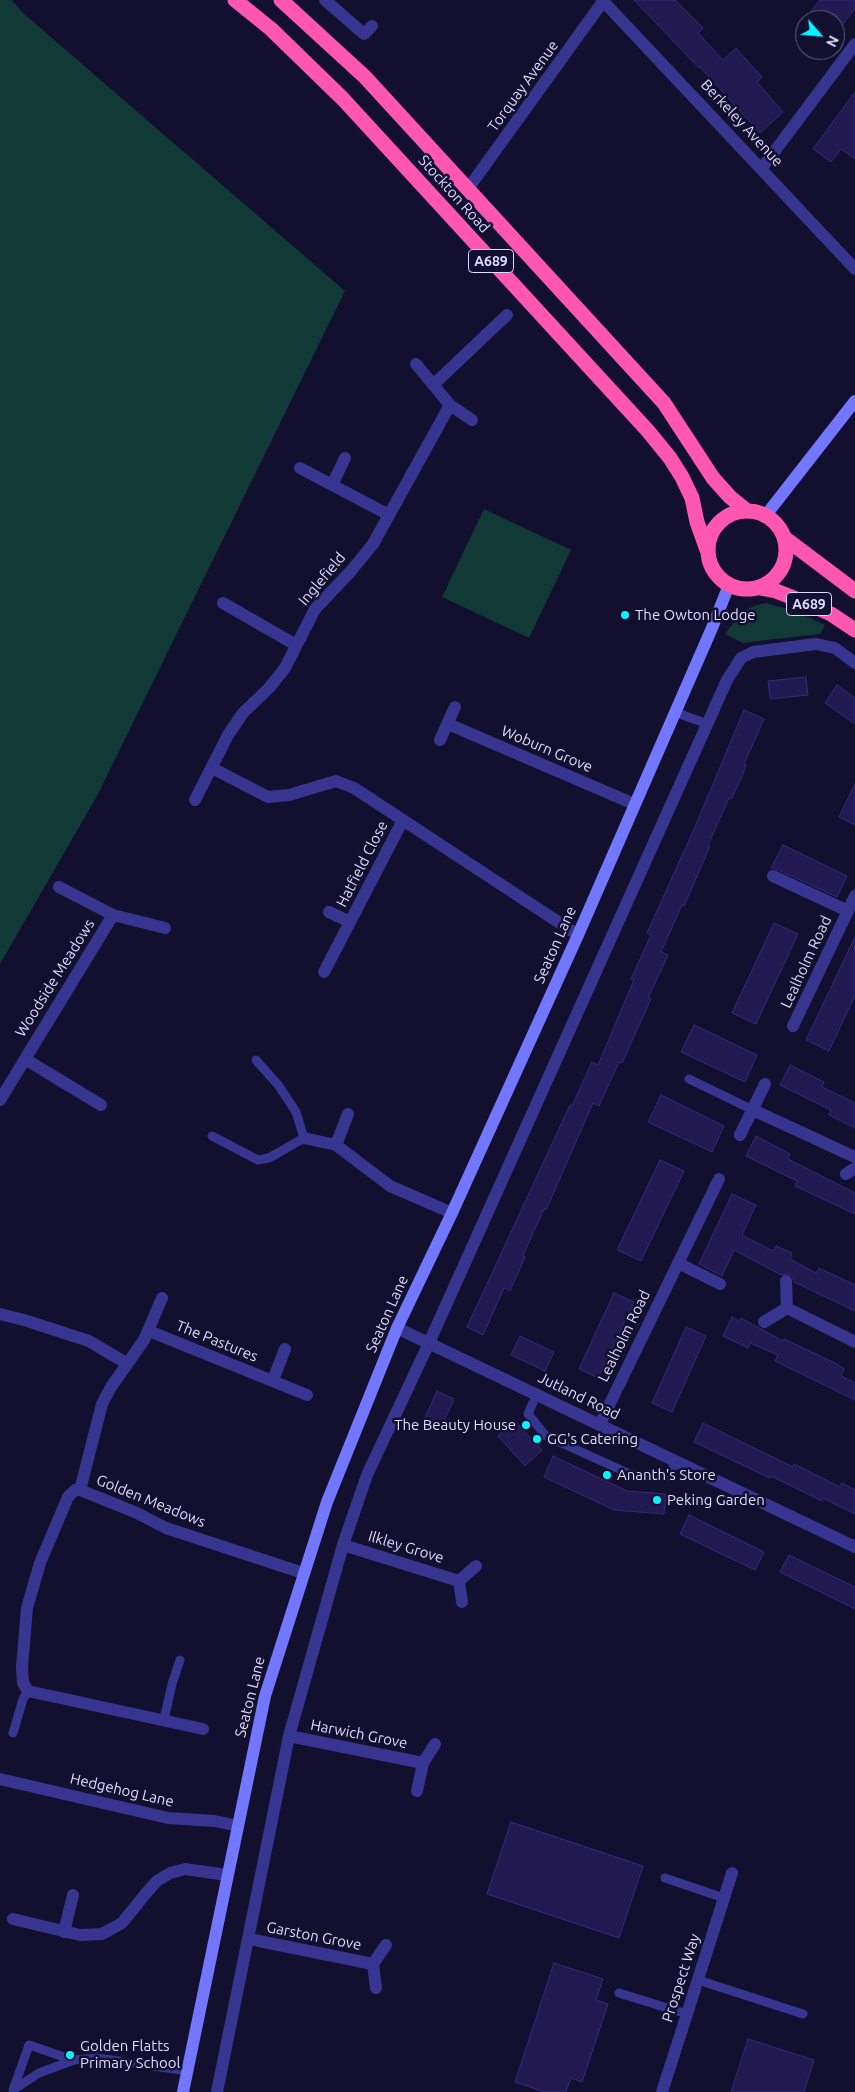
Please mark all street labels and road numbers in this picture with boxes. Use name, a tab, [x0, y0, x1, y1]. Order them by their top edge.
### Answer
street label: Torquay Avenue	[484, 37, 562, 135]
street label: Berkeley Avenue	[697, 76, 787, 170]
street label: Stockton Road	[414, 151, 494, 237]
road number: A689	[468, 250, 514, 272]
street label: Inglefield	[295, 549, 349, 609]
road number: A689	[786, 592, 832, 616]
street label: Woburn Grove	[499, 722, 595, 776]
street label: Hatfield Close	[333, 818, 391, 910]
street label: Seaton Lane	[530, 904, 580, 986]
street label: Lealholm Road	[777, 913, 835, 1011]
street label: Woodside Meadows	[12, 916, 98, 1040]
street label: Seaton Lane	[362, 1273, 412, 1355]
street label: Lealholm Road	[594, 1287, 654, 1385]
street label: The Pastures	[173, 1316, 261, 1366]
street label: Jutland Road	[535, 1368, 623, 1424]
street label: Golden Meadows	[94, 1471, 208, 1531]
street label: Ilkley Grove	[366, 1527, 446, 1567]
street label: Seaton Lane	[231, 1655, 269, 1739]
street label: Harwich Grove	[309, 1716, 409, 1752]
street label: Hedgehog Lane	[68, 1769, 176, 1811]
street label: Garston Grove	[265, 1918, 363, 1954]
street label: Prospect Way	[658, 1932, 704, 2024]

